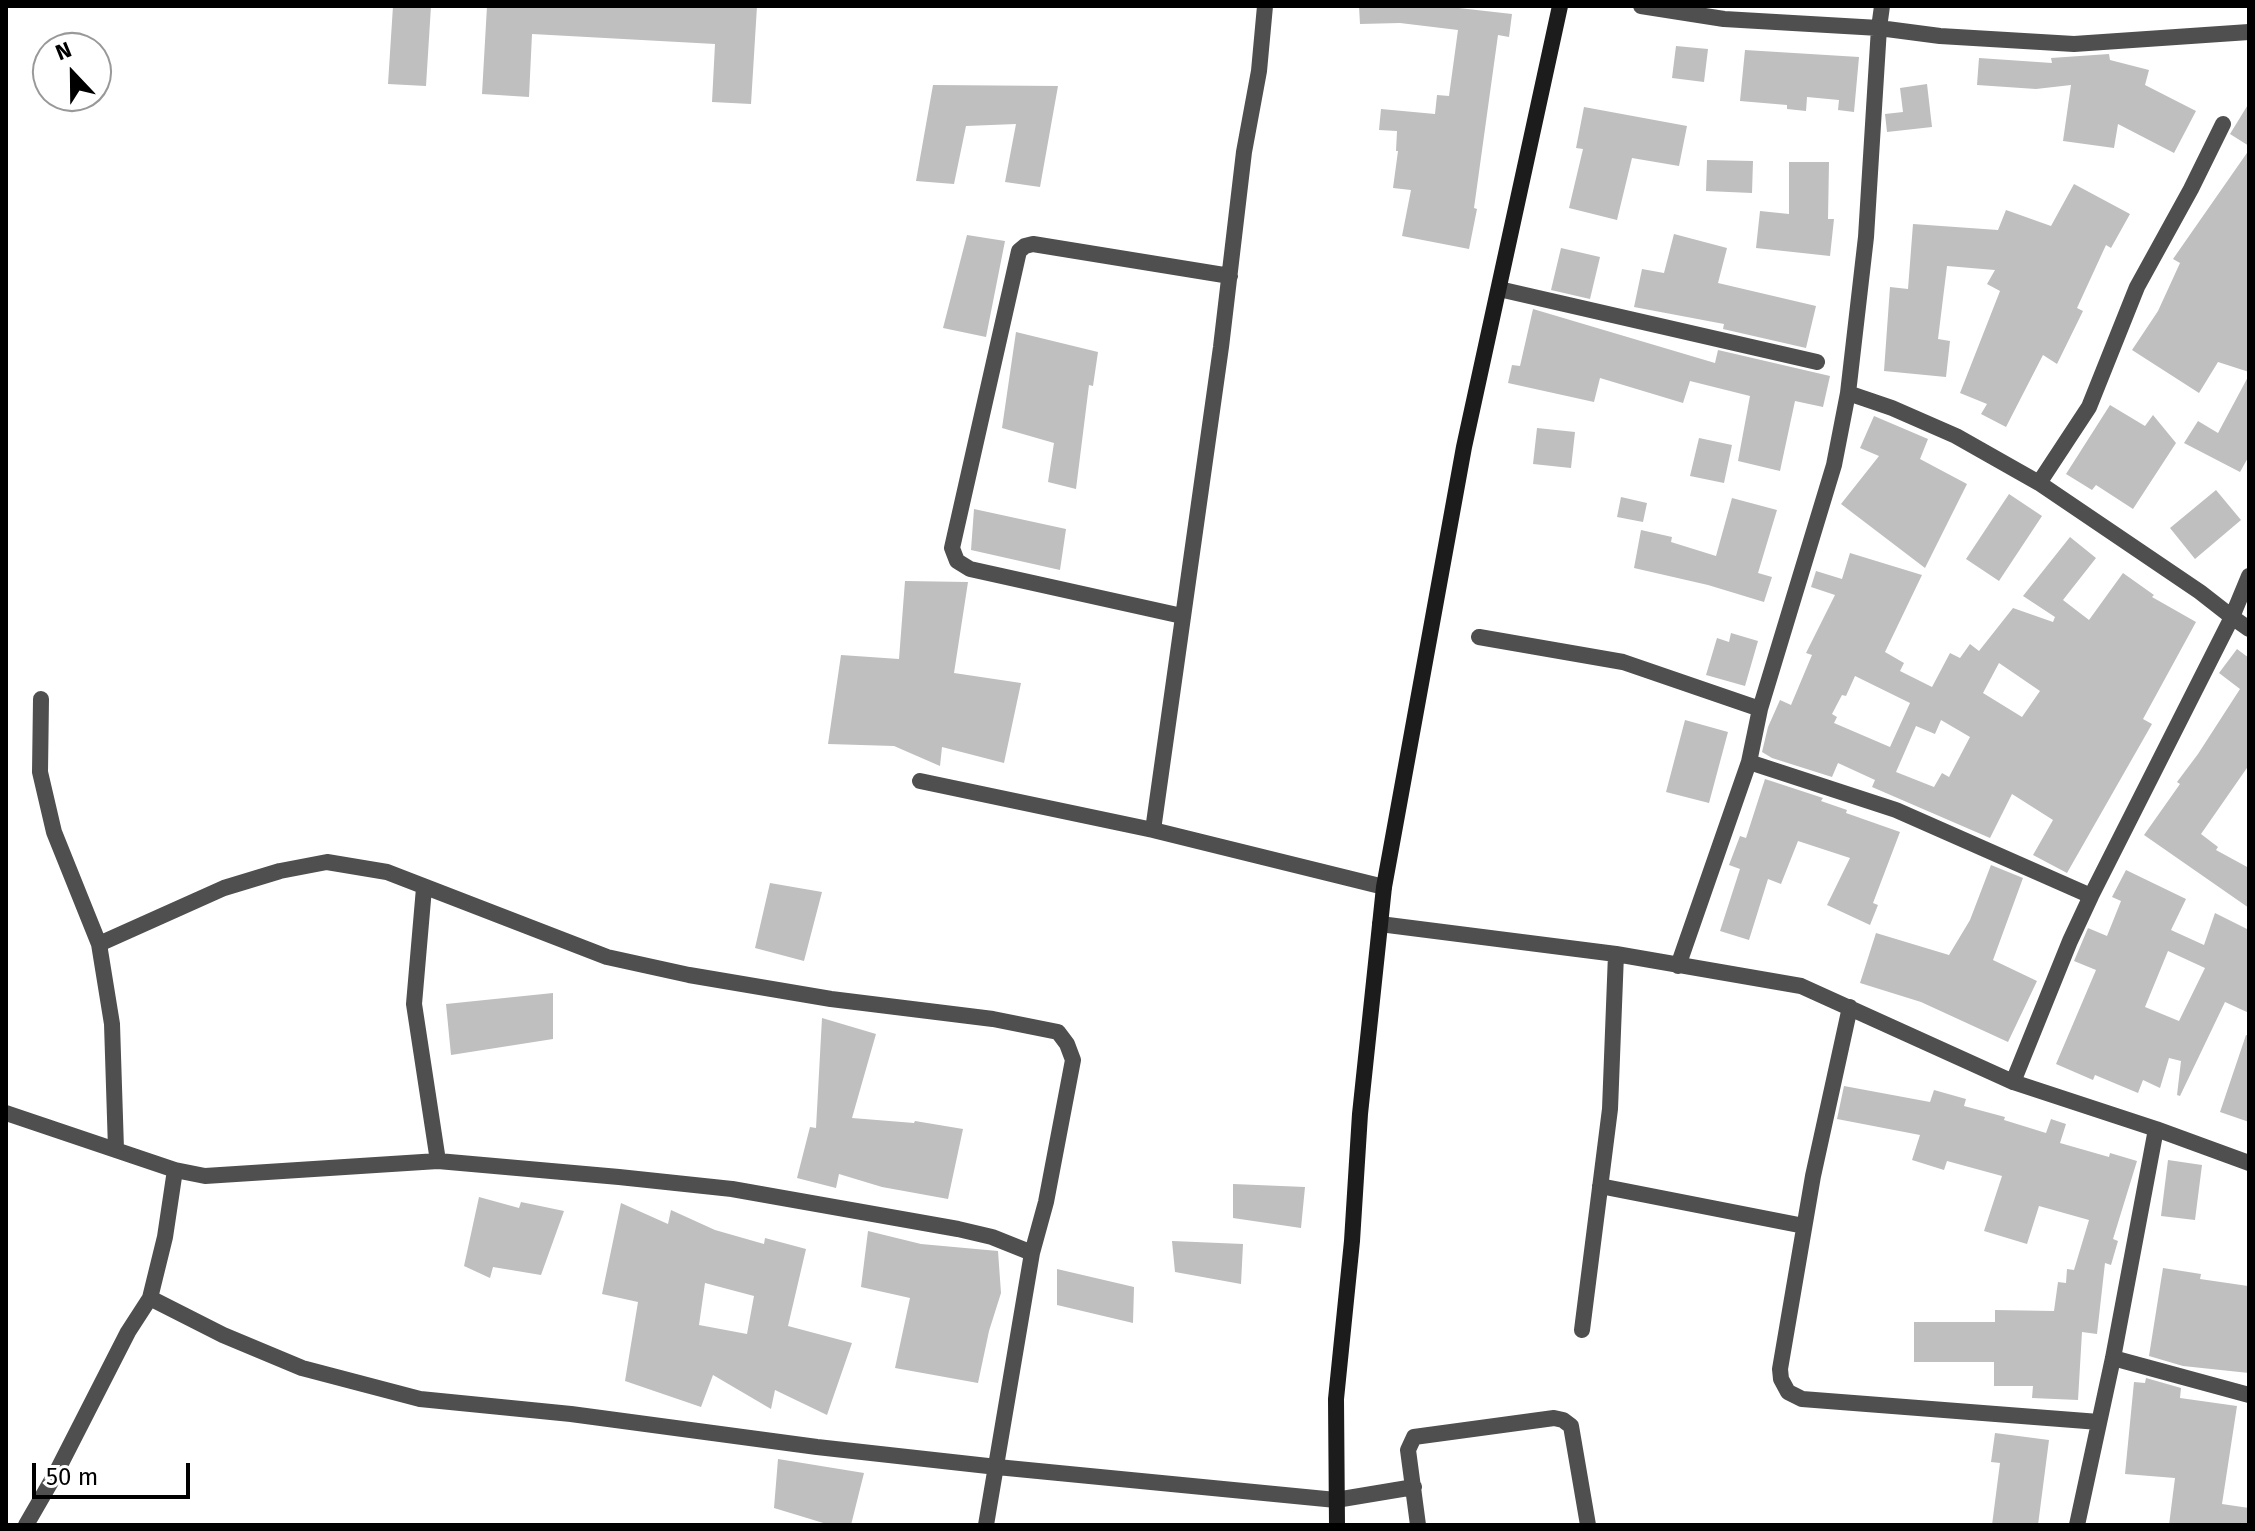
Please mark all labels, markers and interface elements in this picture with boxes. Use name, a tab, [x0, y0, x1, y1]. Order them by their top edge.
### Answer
north arrow	[32, 32, 112, 112]
text: N	[52, 36, 75, 66]
scale bar	[36, 1447, 194, 1497]
text: 50 m	[46, 1463, 98, 1491]

